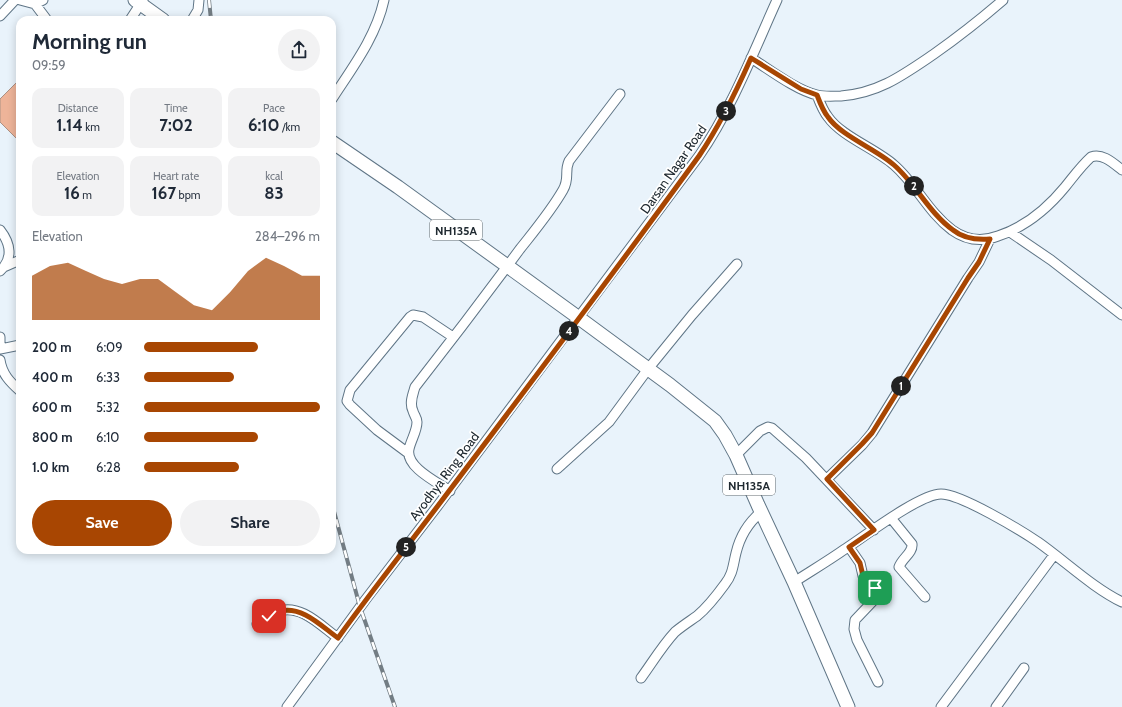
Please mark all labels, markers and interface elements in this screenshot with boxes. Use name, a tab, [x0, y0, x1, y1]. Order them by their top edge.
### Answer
text: Morning run	[32, 28, 147, 55]
button: share	[278, 29, 320, 71]
text: 09:59	[32, 57, 66, 73]
text: Distance	[58, 101, 98, 115]
text: Time	[164, 101, 188, 115]
text: Pace	[263, 101, 285, 115]
pin: 3	[716, 101, 736, 121]
text: 3	[723, 104, 729, 118]
text: 1.14	[56, 115, 83, 135]
text: 7:02	[159, 115, 193, 135]
text: 6:10	[248, 115, 280, 135]
text: km	[83, 120, 100, 134]
text: /km	[280, 120, 300, 134]
street label: Darsan Nagar Road	[636, 122, 710, 216]
text: Elevation	[57, 169, 99, 183]
text: Heart rate	[153, 169, 199, 183]
text: kcal	[265, 169, 283, 183]
pin: 2	[904, 176, 924, 196]
text: 2	[911, 179, 917, 193]
text: 16	[64, 183, 80, 203]
text: 167	[152, 183, 176, 203]
text: 83	[264, 183, 284, 203]
text: m	[80, 188, 92, 202]
text: bpm	[176, 188, 200, 202]
road number: NH135A	[430, 220, 482, 240]
text: Elevation	[32, 228, 83, 244]
text: 284–296 m	[255, 228, 320, 244]
pin: 4	[559, 321, 579, 341]
text: 4	[566, 324, 572, 338]
text: 200 m	[32, 339, 71, 355]
text: 6:09	[96, 339, 123, 355]
text: 400 m	[32, 369, 73, 385]
text: 6:33	[96, 369, 120, 385]
pin: 1	[891, 376, 911, 396]
text: 1	[899, 379, 903, 393]
text: 600 m	[32, 399, 72, 415]
text: 5:32	[96, 399, 120, 415]
text: 800 m	[32, 429, 72, 445]
text: 6:10	[96, 429, 119, 445]
street label: Ayodhya Ring Road	[406, 429, 482, 523]
text: 1.0 km	[32, 459, 69, 475]
text: 6:28	[96, 459, 121, 475]
road number: NH135A	[723, 475, 775, 495]
button: Save	[32, 500, 172, 546]
button: Share	[180, 500, 320, 546]
pin: 5	[396, 537, 416, 557]
text: 5	[403, 540, 409, 554]
pin	[858, 571, 892, 605]
icon: arrive	[864, 577, 886, 599]
pin	[252, 599, 286, 633]
icon: check	[258, 605, 280, 627]

